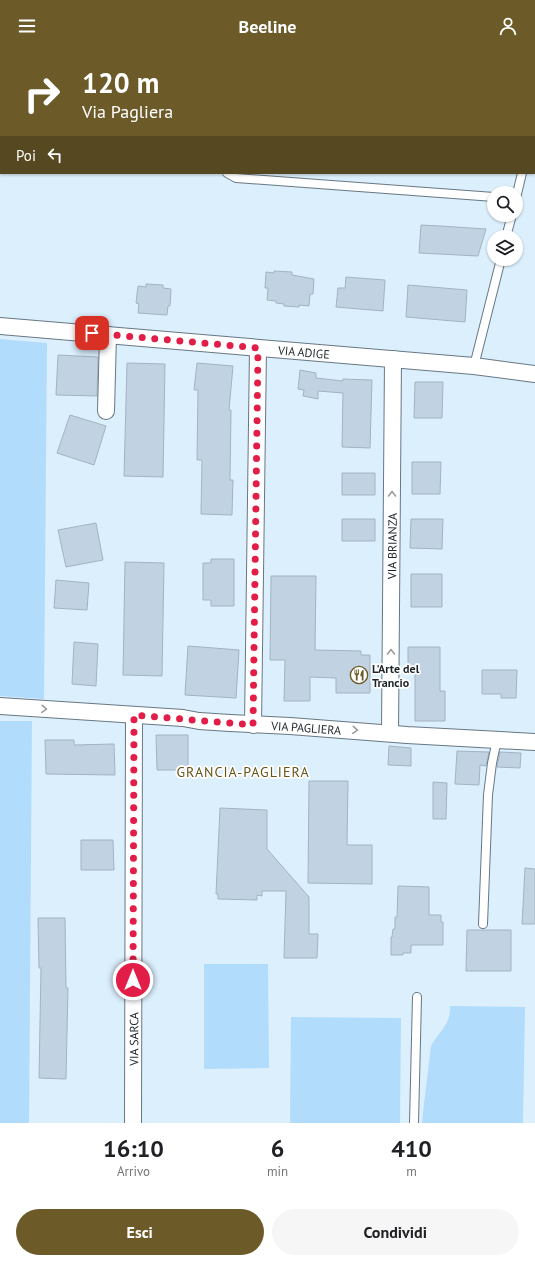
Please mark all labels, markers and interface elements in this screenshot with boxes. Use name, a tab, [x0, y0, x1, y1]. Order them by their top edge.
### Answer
icon: menu	[16, 15, 38, 37]
text: Beeline	[239, 15, 296, 38]
icon: person	[497, 15, 519, 37]
text: 120 m	[82, 64, 159, 101]
icon: right	[16, 68, 68, 120]
text: Via Pagliera	[82, 100, 173, 123]
icon: left	[44, 144, 66, 166]
text: Poi	[16, 146, 36, 165]
map controls	[487, 186, 523, 266]
button: search	[487, 186, 523, 222]
button: layers	[487, 230, 523, 266]
pin	[75, 316, 109, 350]
icon: arrive	[81, 322, 103, 344]
street label: VIA ADIGE	[276, 342, 330, 361]
one-way arrow	[388, 491, 396, 497]
street label: VIA BRIANZA	[384, 513, 399, 580]
one-way arrow	[387, 649, 395, 655]
place label: L'Arte del Trancio	[372, 661, 420, 690]
restaurant icon: L'Arte del Trancio	[349, 665, 369, 685]
one-way arrow	[41, 705, 47, 714]
street label: VIA PAGLIERA	[270, 718, 342, 737]
one-way arrow	[352, 726, 358, 734]
district label: GRANCIA-PAGLIERA	[176, 763, 310, 781]
position arrow	[112, 959, 154, 1001]
street label: VIA SARCA	[126, 1012, 141, 1067]
text: 16:10	[103, 1133, 164, 1164]
text: 6	[271, 1133, 284, 1164]
text: 410	[391, 1133, 432, 1164]
text: Arrivo	[117, 1163, 150, 1180]
text: min	[267, 1163, 288, 1180]
text: m	[406, 1163, 417, 1180]
button: Esci	[16, 1209, 264, 1255]
button: Condividi	[272, 1209, 519, 1255]

